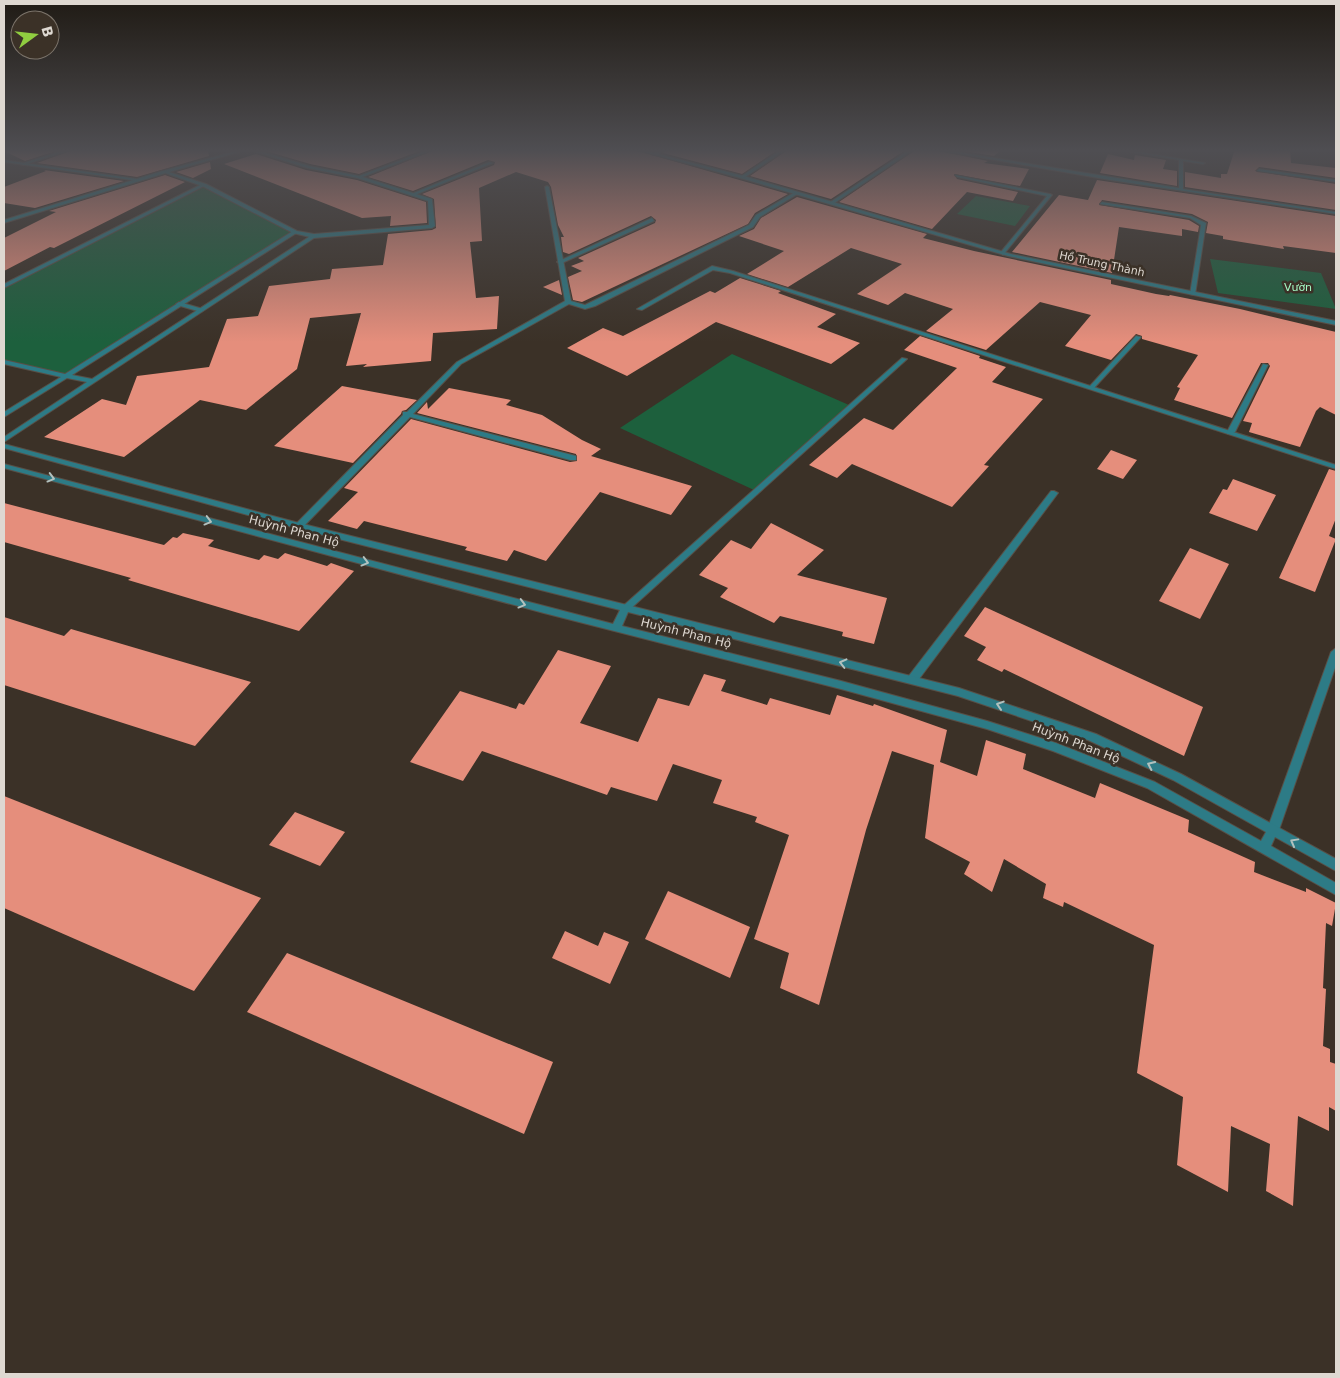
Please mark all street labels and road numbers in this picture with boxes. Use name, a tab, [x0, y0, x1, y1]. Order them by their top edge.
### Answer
street label: Hồ Trung Thành	[1058, 249, 1146, 279]
street label: Huỳnh Phan Hộ	[247, 512, 341, 550]
street label: Huỳnh Phan Hộ	[639, 615, 733, 651]
street label: Huỳnh Phan Hộ	[1030, 720, 1122, 766]

